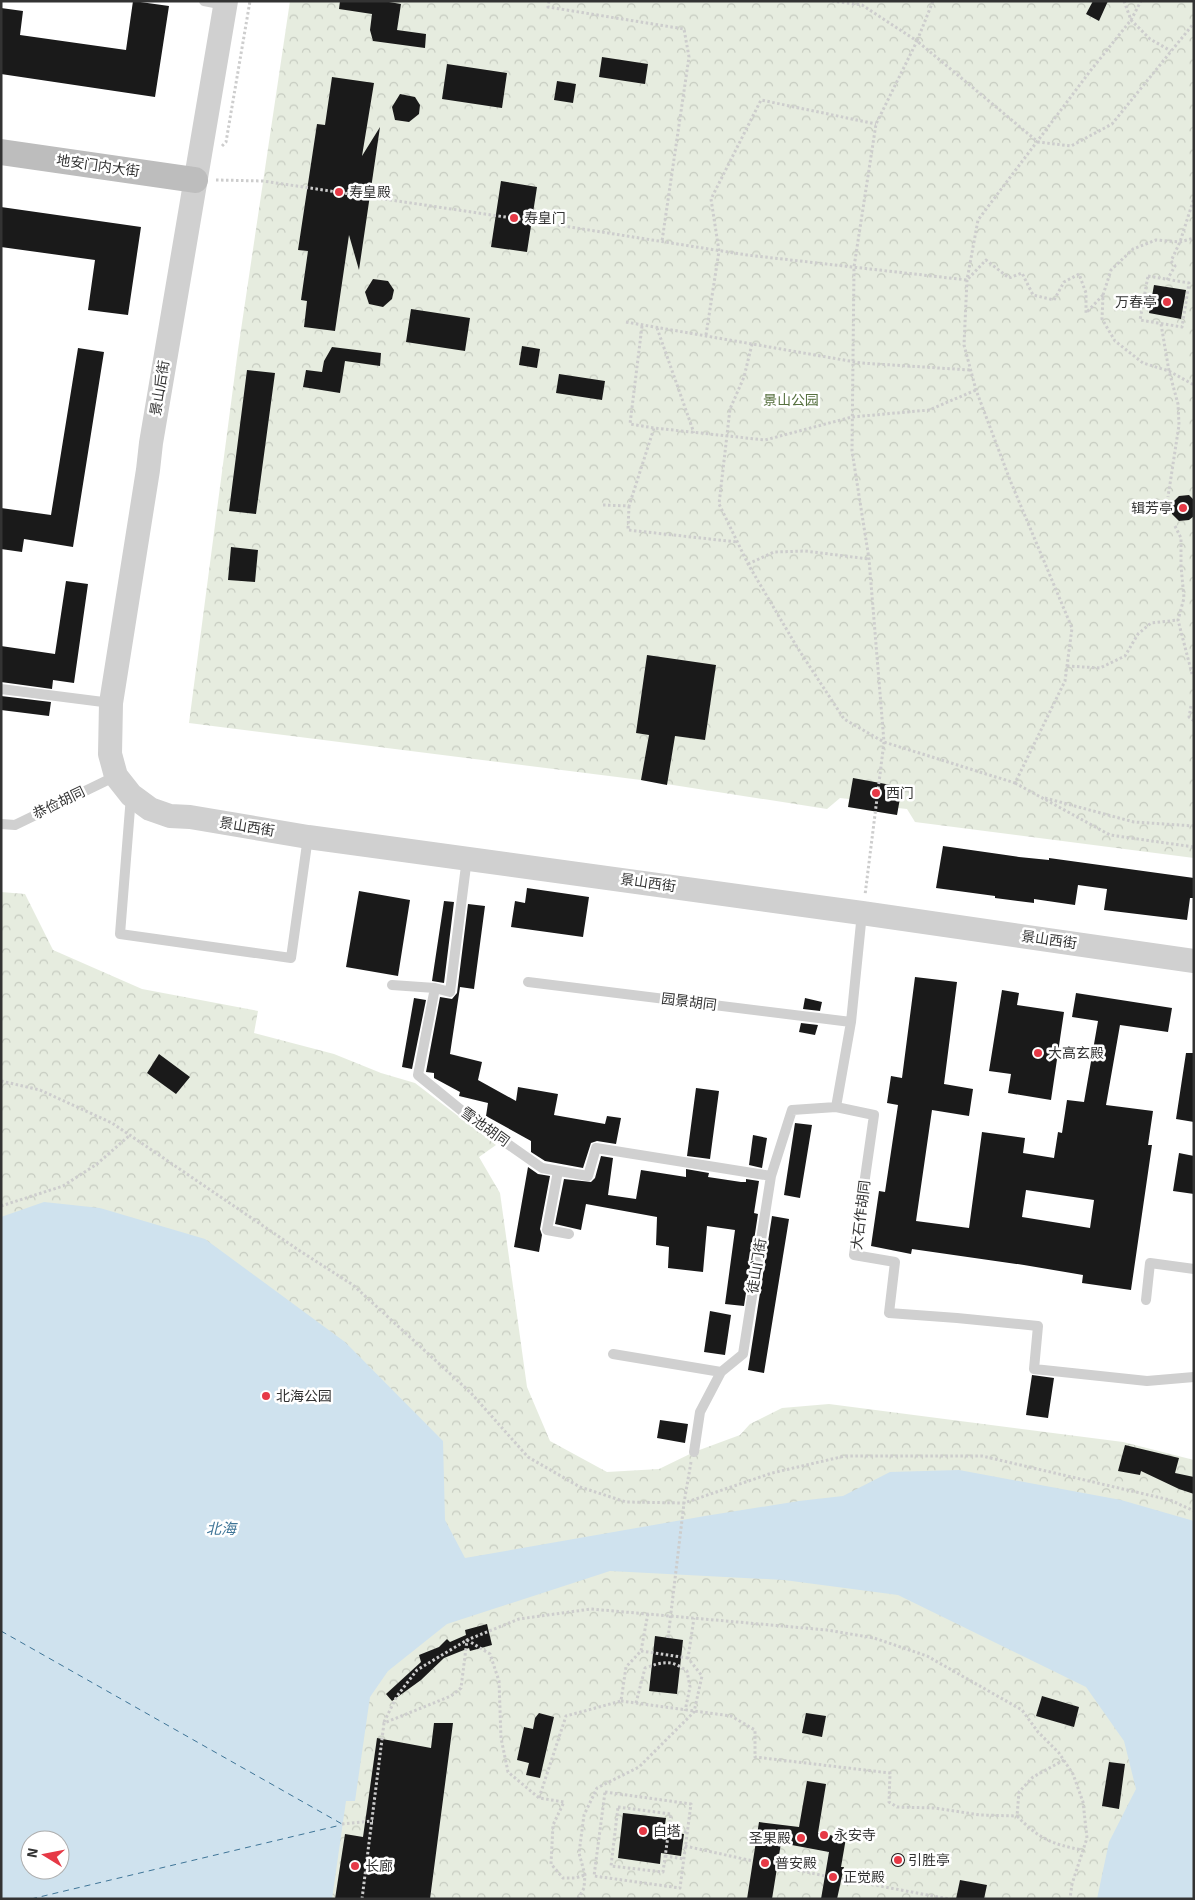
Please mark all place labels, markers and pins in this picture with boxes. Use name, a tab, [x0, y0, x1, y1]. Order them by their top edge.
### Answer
place label: 寿皇殿	[349, 184, 391, 201]
marker: 寿皇殿	[333, 186, 345, 198]
place label: 寿皇门	[524, 210, 566, 227]
marker: 寿皇门	[508, 212, 520, 224]
place label: 万春亭	[1115, 294, 1157, 311]
marker: 万春亭	[1161, 296, 1173, 308]
place label: 辑芳亭	[1131, 500, 1173, 517]
marker: 辑芳亭	[1177, 502, 1189, 514]
place label: 西门	[886, 785, 914, 802]
marker: 西门	[870, 787, 882, 799]
place label: 大高玄殿	[1048, 1045, 1104, 1062]
marker: 大高玄殿	[1032, 1047, 1044, 1059]
place label: 北海公园	[276, 1388, 332, 1405]
marker: 北海公园	[260, 1390, 272, 1402]
place label: 白塔	[653, 1823, 681, 1840]
marker: 白塔	[637, 1825, 649, 1837]
place label: 永安寺	[834, 1827, 876, 1844]
marker: 永安寺	[818, 1829, 830, 1841]
place label: 圣果殿	[749, 1830, 791, 1847]
marker: 圣果殿	[795, 1832, 807, 1844]
place label: 引胜亭	[908, 1852, 950, 1869]
marker: 引胜亭	[892, 1854, 904, 1866]
place label: 普安殿	[775, 1855, 817, 1872]
marker: 普安殿	[759, 1857, 771, 1869]
place label: 长廊	[365, 1858, 393, 1875]
marker: 长廊	[349, 1860, 361, 1872]
place label: 正觉殿	[843, 1869, 885, 1886]
marker: 正觉殿	[827, 1871, 839, 1883]

